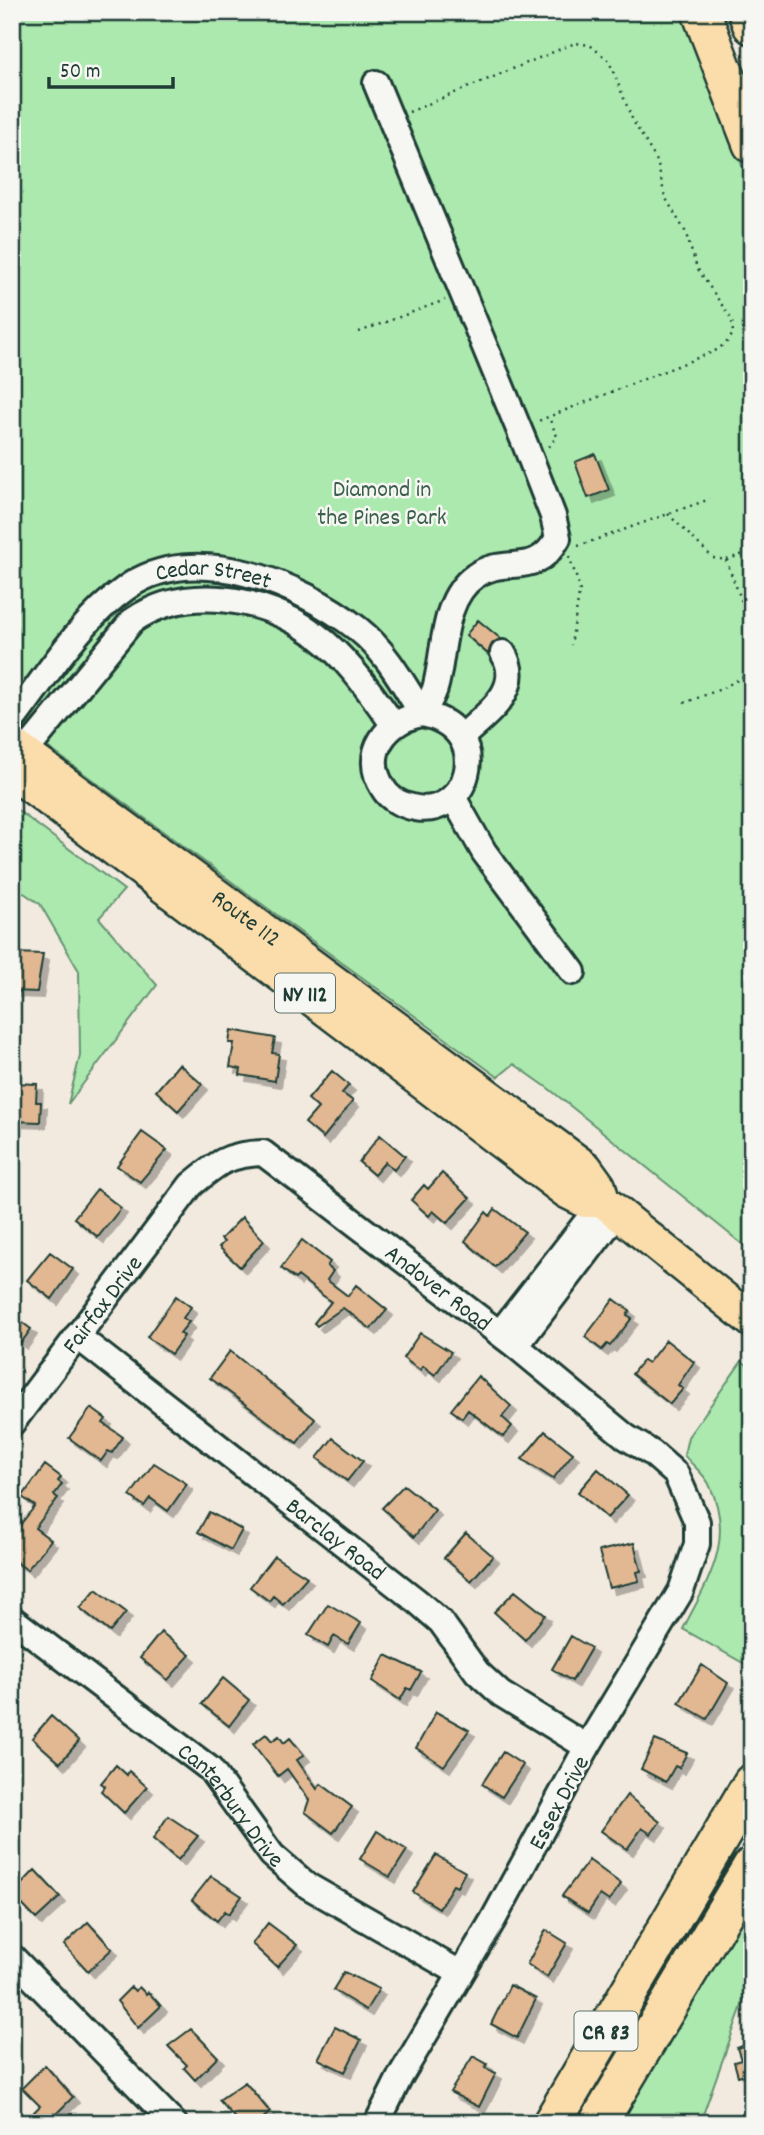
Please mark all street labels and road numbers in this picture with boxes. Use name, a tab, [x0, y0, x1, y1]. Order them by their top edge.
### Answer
street label: Cedar Street	[152, 553, 276, 600]
street label: Route 112	[203, 883, 287, 957]
road number: NY 112	[275, 974, 335, 1012]
street label: Andover Road	[377, 1238, 497, 1341]
street label: Fairfax Drive	[56, 1249, 152, 1362]
street label: Barclay Road	[277, 1491, 392, 1591]
street label: Canterbury Drive	[169, 1736, 290, 1878]
street label: Essex Drive	[522, 1750, 600, 1857]
road number: CR 83	[574, 2012, 638, 2050]

